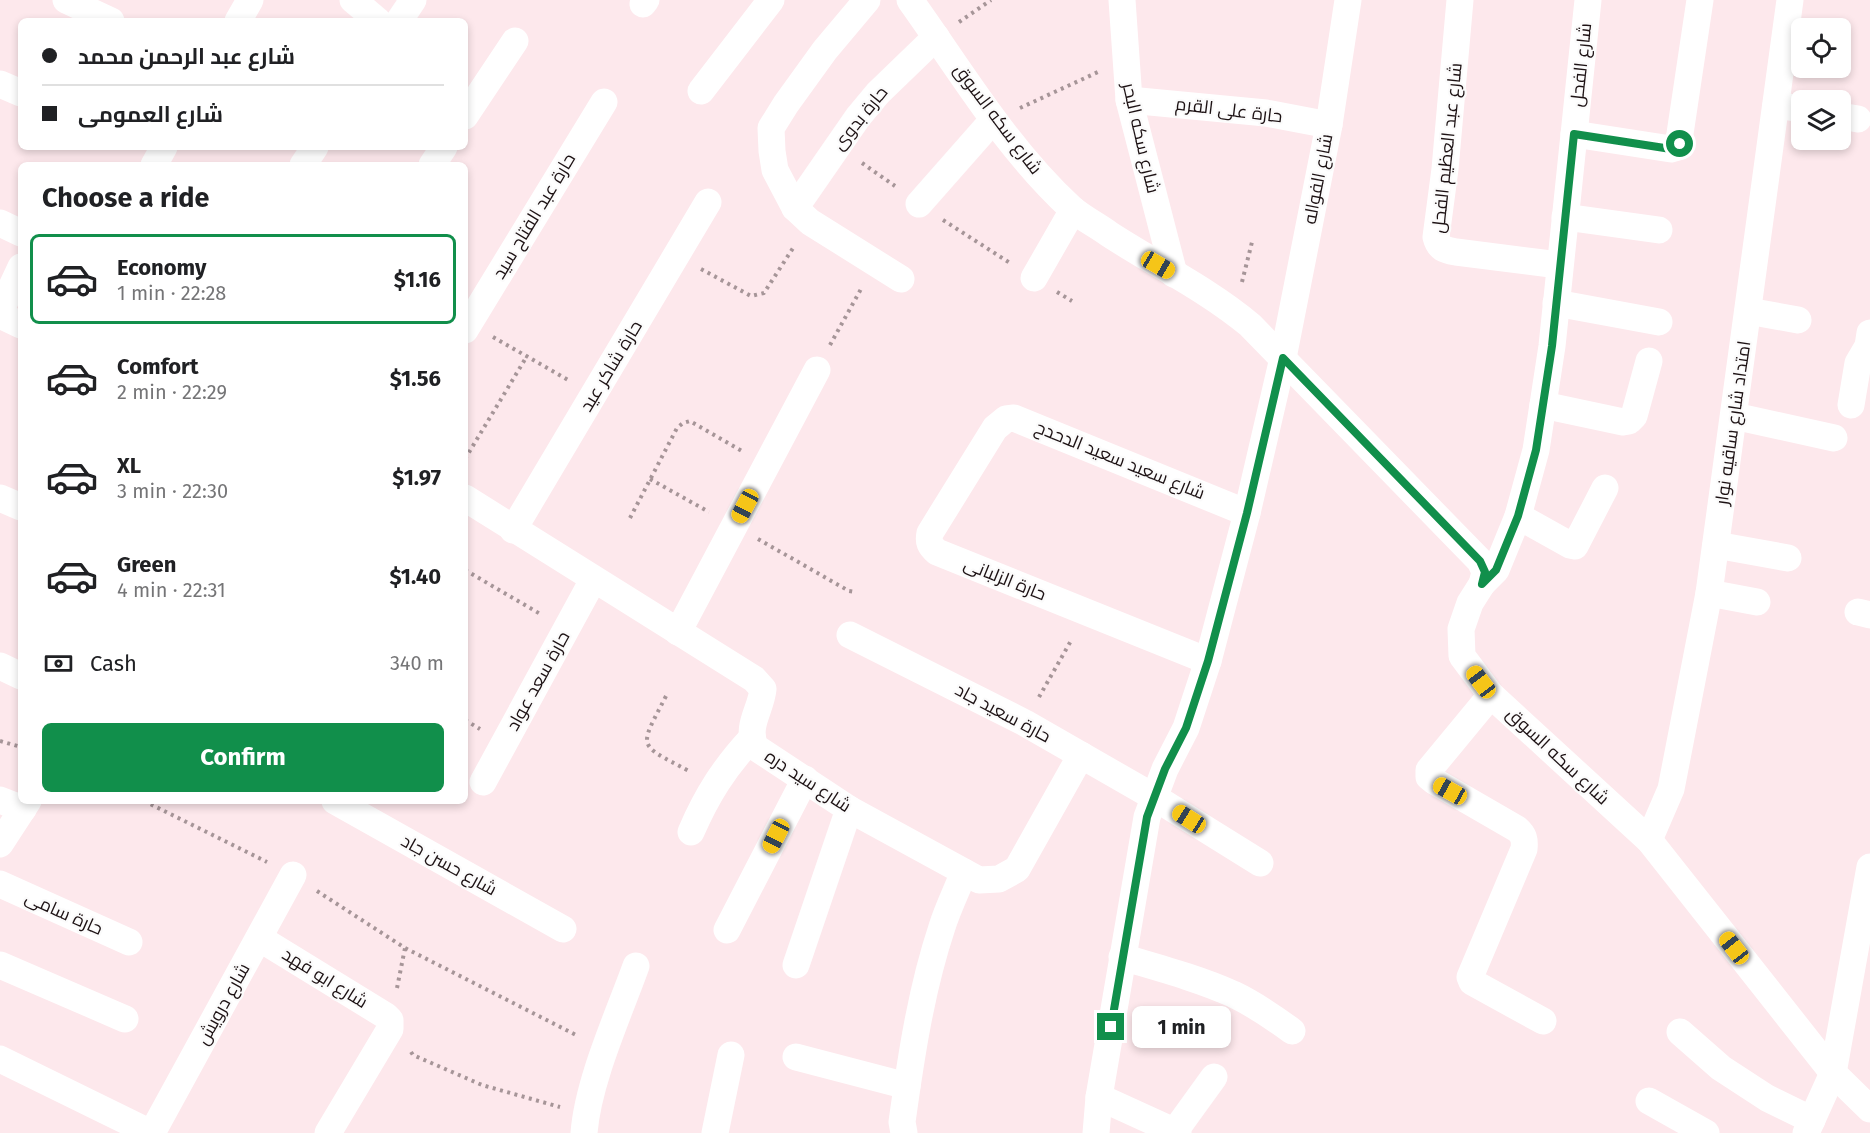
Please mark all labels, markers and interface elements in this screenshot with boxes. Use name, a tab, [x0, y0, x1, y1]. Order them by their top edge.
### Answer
map controls	[1791, 18, 1851, 150]
button: locate	[1791, 18, 1851, 78]
street label: شارع الفحل	[1566, 22, 1597, 108]
text: شارع عبد الرحمن محمد	[78, 43, 295, 70]
street label: شارع سكه السوق	[948, 59, 1047, 179]
street label: شارع عبد العظيم الفحل	[1427, 62, 1468, 234]
street label: شارع سكه البحر	[1116, 80, 1164, 196]
street label: حارة بدوى	[828, 82, 892, 154]
button: layers	[1791, 90, 1851, 150]
street label: حارة على القرم	[1174, 93, 1284, 128]
text: شارع العمومى	[78, 101, 223, 128]
route start	[1666, 130, 1693, 157]
street label: شارع الفواله	[1298, 132, 1339, 226]
street label: حارة عبد الفتاح سيد	[488, 149, 581, 283]
text: Choose a ride	[42, 182, 209, 214]
car	[1138, 248, 1178, 282]
icon: car	[45, 252, 99, 306]
text: Economy	[117, 254, 206, 281]
text: $1.16	[394, 266, 441, 293]
text: 1 min · 22:28	[117, 281, 226, 305]
street label: حارة شاكر عيد	[575, 316, 647, 416]
street label: امتداد شارع ساقيه نوار	[1710, 339, 1756, 508]
icon: car	[45, 351, 99, 405]
text: Comfort	[117, 353, 198, 380]
text: $1.56	[390, 365, 441, 392]
text: 2 min · 22:29	[117, 380, 227, 404]
street label: شارع سعيد سعيد الدحدح	[1032, 416, 1208, 505]
icon: car	[45, 450, 99, 504]
text: XL	[117, 452, 141, 479]
text: $1.97	[392, 464, 441, 491]
text: 3 min · 22:30	[117, 479, 228, 503]
car	[729, 486, 761, 526]
icon: car	[45, 549, 99, 603]
text: Green	[117, 551, 176, 578]
street label: حارة الزلبانى	[961, 553, 1049, 605]
text: $1.40	[389, 563, 441, 590]
text: 4 min · 22:31	[117, 578, 226, 602]
street label: حارة سعد عواد	[502, 627, 574, 735]
icon: cash	[42, 647, 75, 680]
text: Cash	[90, 650, 137, 677]
text: 340 m	[390, 651, 444, 675]
car	[1463, 662, 1499, 702]
street label: حارة سعيد جاد	[951, 679, 1055, 747]
street label: شارع سكه السوق	[1501, 703, 1614, 810]
button: Confirm	[42, 723, 444, 792]
street label: شارع سيد دره	[760, 745, 855, 818]
car	[1430, 774, 1470, 808]
car	[1169, 802, 1209, 836]
car	[760, 816, 792, 856]
street label: شارع حسن جاد	[397, 830, 501, 901]
street label: حارة سامى	[22, 886, 106, 940]
car	[1716, 928, 1752, 968]
street label: شارع ابو فهد	[278, 943, 372, 1014]
street label: شارع درويش	[192, 959, 255, 1049]
callout: 1 min	[1132, 1006, 1231, 1048]
route end	[1097, 1013, 1124, 1040]
text: 1 min	[1157, 1015, 1206, 1039]

